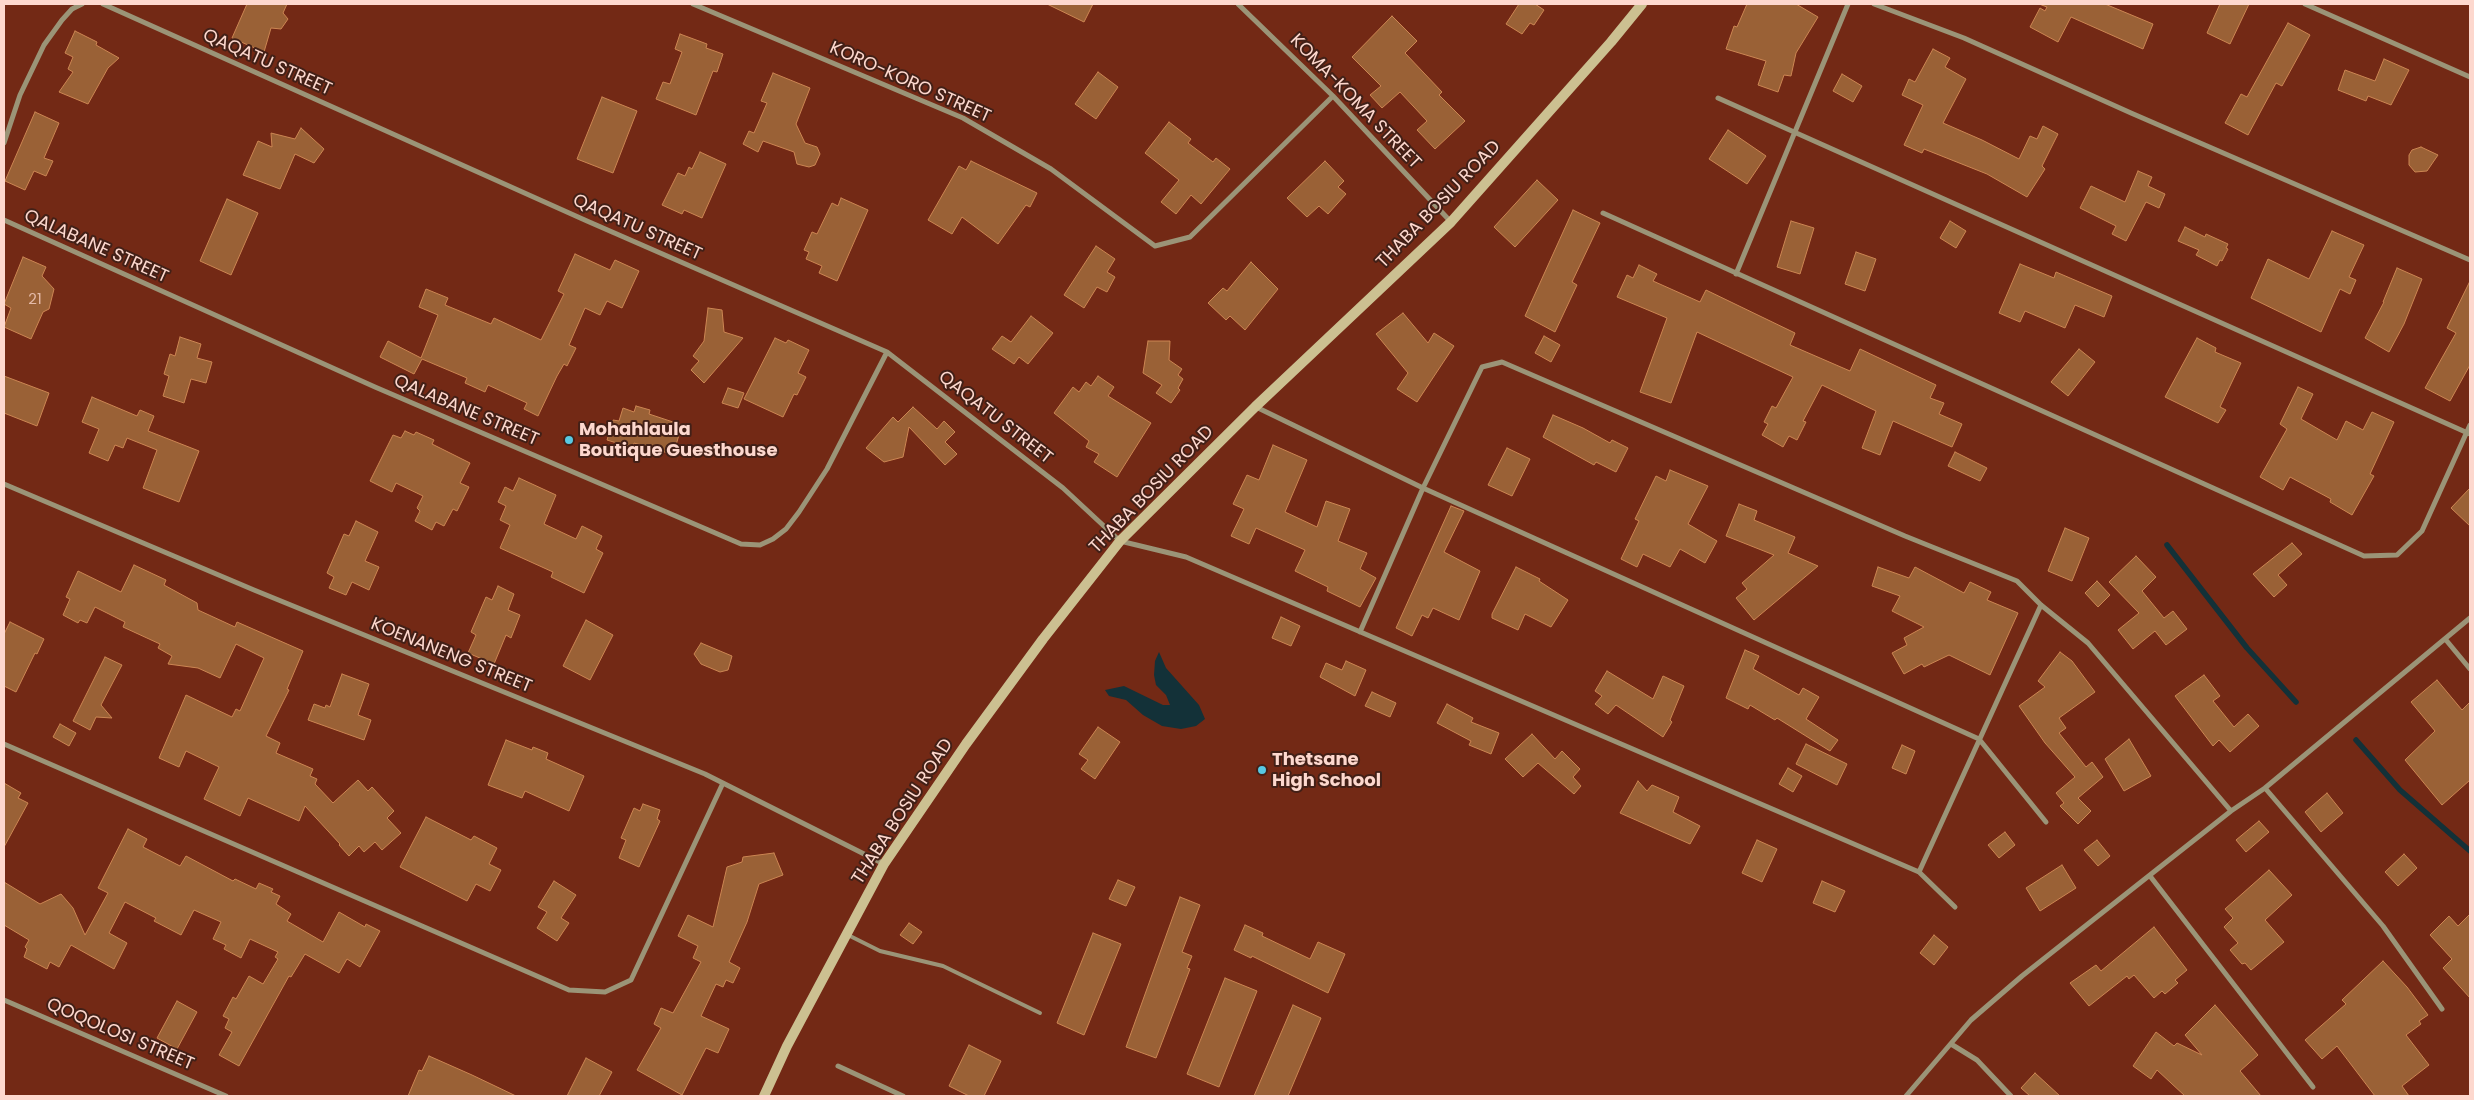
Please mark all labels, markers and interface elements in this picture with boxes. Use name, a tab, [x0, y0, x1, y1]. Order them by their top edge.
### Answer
street label: QAQATU STREET	[199, 25, 335, 101]
street label: KOMA-KOMA STREET	[1285, 30, 1425, 174]
street label: KORO-KORO STREET	[826, 38, 994, 128]
street label: THABA BOSIU ROAD	[1372, 137, 1506, 273]
street label: QAQATU STREET	[569, 190, 705, 266]
street label: QALABANE STREET	[21, 206, 171, 288]
house number: 21	[28, 291, 42, 309]
street label: QAQATU STREET	[934, 367, 1056, 469]
street label: QALABANE STREET	[390, 371, 542, 451]
place label: Mohahlaula Boutique Guesthouse	[579, 419, 777, 462]
street label: THABA BOSIU ROAD	[1085, 422, 1219, 558]
marker: Mohahlaula Boutique Guesthouse	[563, 434, 575, 446]
street label: KOENANENG STREET	[367, 614, 535, 698]
street label: THABA BOSIU ROAD	[848, 735, 958, 889]
place label: Thetsane High School	[1272, 749, 1381, 792]
marker: Thetsane High School	[1256, 764, 1268, 776]
street label: QOQOLOSI STREET	[43, 994, 197, 1076]

